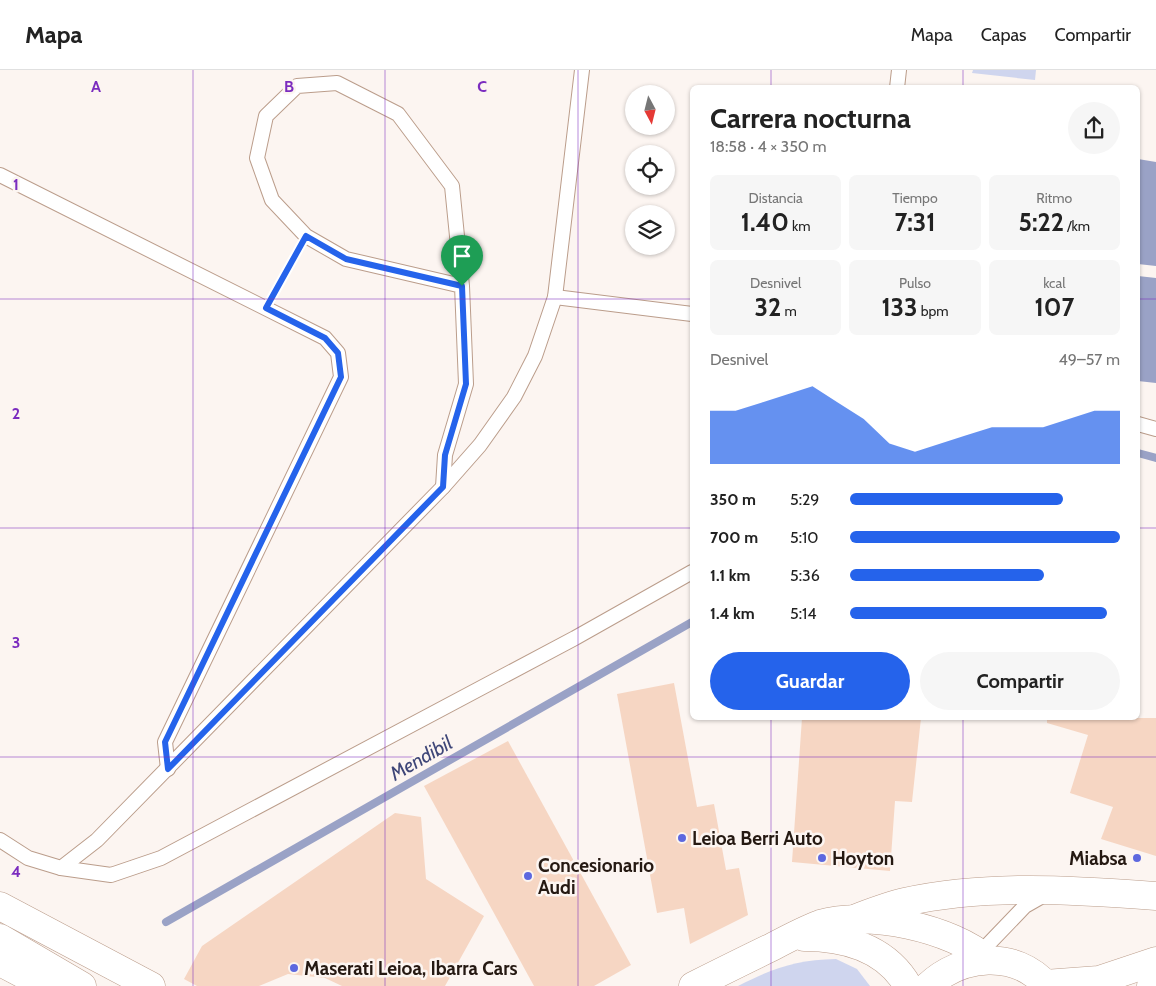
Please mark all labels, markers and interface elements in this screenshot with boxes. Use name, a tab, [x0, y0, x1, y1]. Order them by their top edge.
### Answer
text: Mapa	[25, 20, 82, 49]
text: Mapa	[911, 24, 953, 46]
text: Capas	[981, 24, 1027, 46]
text: Compartir	[1055, 24, 1131, 46]
text: A	[91, 77, 101, 96]
text: B	[284, 77, 294, 96]
text: C	[477, 77, 487, 96]
north arrow	[625, 85, 675, 135]
map controls	[625, 85, 675, 255]
text: Carrera nocturna	[710, 101, 911, 135]
button: share	[1068, 102, 1120, 154]
text: 18:58 · 4 × 350 m	[710, 137, 827, 156]
button: locate	[625, 145, 675, 195]
text: 1	[13, 175, 19, 194]
text: Distancia	[749, 189, 803, 207]
text: Tiempo	[892, 189, 938, 207]
text: Ritmo	[1036, 189, 1072, 207]
button: layers	[625, 205, 675, 255]
text: 1.40	[741, 207, 789, 237]
text: 7:31	[894, 207, 936, 237]
text: 5:22	[1018, 207, 1064, 237]
text: km	[789, 217, 810, 235]
text: /km	[1064, 217, 1090, 235]
pin	[441, 235, 483, 286]
icon: arrive	[448, 242, 476, 270]
text: Desnivel	[750, 274, 801, 292]
text: Pulso	[899, 274, 931, 292]
text: kcal	[1043, 274, 1066, 292]
text: 32	[755, 292, 781, 322]
text: 133	[881, 292, 918, 322]
text: 107	[1035, 292, 1074, 322]
text: m	[781, 302, 797, 320]
text: bpm	[918, 302, 949, 320]
text: Desnivel	[710, 350, 768, 369]
text: 49–57 m	[1059, 350, 1120, 369]
text: 2	[12, 404, 20, 423]
text: 350 m	[710, 490, 756, 509]
text: 5:29	[790, 490, 819, 509]
text: 700 m	[710, 528, 758, 547]
text: 5:10	[790, 528, 818, 547]
text: 1.1 km	[710, 566, 750, 585]
text: 5:36	[790, 566, 820, 585]
text: 1.4 km	[710, 604, 755, 623]
text: 5:14	[790, 604, 816, 623]
text: 3	[12, 633, 20, 652]
button: Guardar	[710, 652, 910, 710]
button: Compartir	[920, 652, 1120, 710]
water label: Mendibil	[385, 730, 457, 786]
place label: Leioa Berri Auto	[692, 827, 823, 850]
marker: Leioa Berri Auto	[676, 832, 688, 844]
place label: Hoyton	[832, 847, 894, 870]
place label: Miabsa	[1069, 847, 1128, 870]
marker: Hoyton	[816, 852, 828, 864]
marker: Miabsa	[1131, 852, 1143, 864]
place label: Concesionario Audi	[538, 854, 654, 899]
text: 4	[11, 862, 21, 881]
marker: Concesionario Audi	[522, 870, 534, 882]
place label: Maserati Leioa, Ibarra Cars	[304, 957, 518, 980]
marker: Maserati Leioa, Ibarra Cars	[288, 962, 300, 974]

